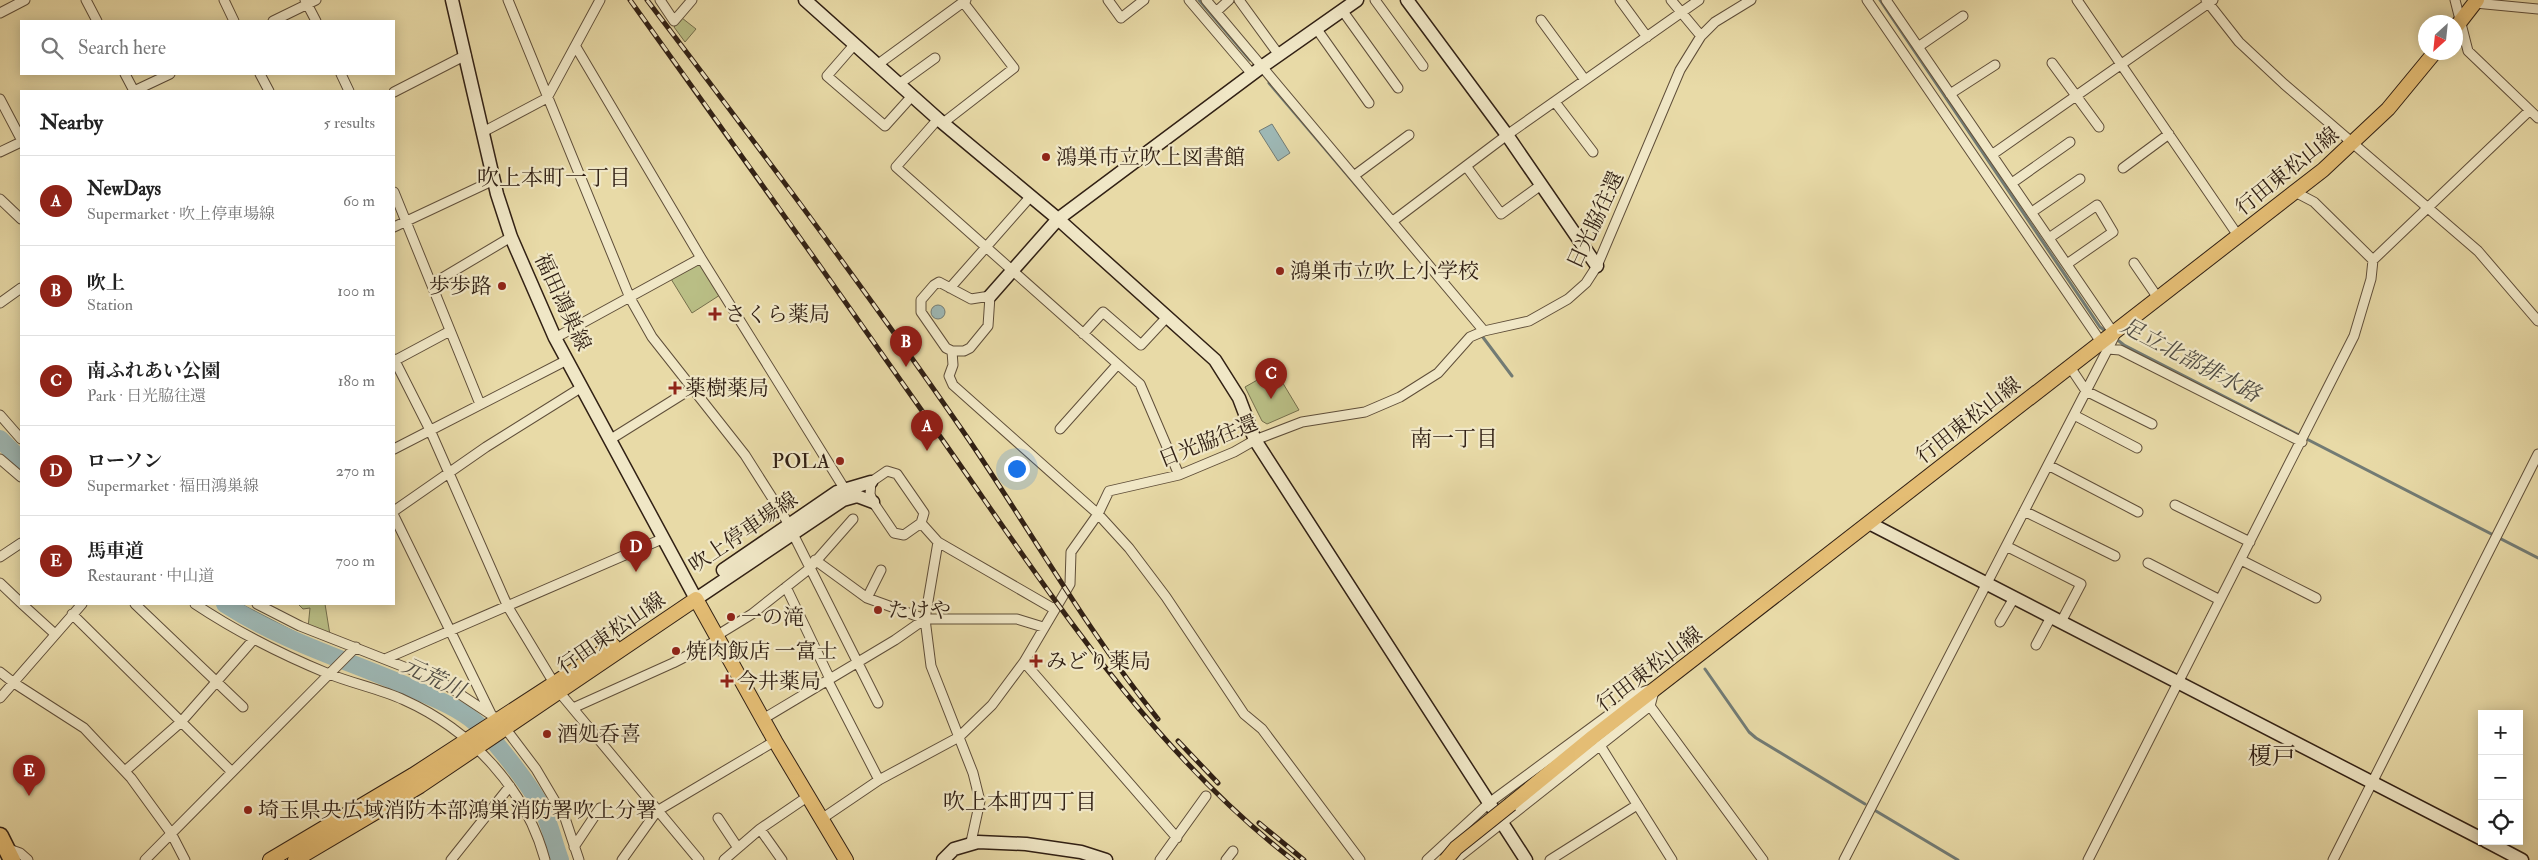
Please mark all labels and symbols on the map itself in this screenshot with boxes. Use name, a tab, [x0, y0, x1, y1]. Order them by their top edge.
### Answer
north arrow	[2418, 15, 2463, 60]
street label: 行田東松山線	[2230, 121, 2345, 222]
place label: 鴻巣市立吹上図書館	[1056, 144, 1245, 171]
marker: 鴻巣市立吹上図書館	[1040, 151, 1052, 163]
district label: 吹上本町一丁目	[477, 164, 631, 192]
street label: 日光脇往還	[1561, 167, 1630, 273]
street label: 福田鴻巣線	[528, 249, 597, 355]
place label: 鴻巣市立吹上小学校	[1290, 258, 1479, 285]
marker: 鴻巣市立吹上小学校	[1274, 265, 1286, 277]
place label: 歩歩路	[429, 273, 492, 300]
marker: 歩歩路	[496, 280, 508, 292]
place label: さくら薬局	[725, 301, 830, 328]
marker: さくら薬局	[709, 308, 721, 320]
water label: 足立北部排水路	[2116, 311, 2267, 409]
pin: B	[890, 326, 922, 367]
pin: C	[1255, 358, 1287, 399]
street label: 行田東松山線	[1910, 371, 2026, 470]
place label: 薬樹薬局	[685, 375, 769, 402]
marker: 薬樹薬局	[669, 382, 681, 394]
street label: 日光脇往還	[1154, 409, 1262, 474]
pin: A	[911, 410, 943, 451]
district label: 南一丁目	[1410, 425, 1498, 453]
place label: POLA	[772, 448, 830, 475]
marker: POLA	[834, 455, 846, 467]
your location	[1004, 456, 1030, 482]
street label: 吹上停車場線	[684, 486, 803, 579]
pin: D	[620, 531, 652, 572]
street label: 行田東松山線	[552, 586, 671, 681]
place label: たけや	[888, 597, 951, 624]
place label: 一の滝	[741, 604, 804, 631]
marker: たけや	[872, 604, 884, 616]
marker: 一の滝	[725, 611, 737, 623]
street label: 行田東松山線	[1591, 621, 1708, 718]
place label: 焼肉飯店 一富士	[686, 638, 837, 665]
marker: 焼肉飯店 一富士	[670, 645, 682, 657]
place label: みどり薬局	[1046, 648, 1151, 675]
water label: 元荒川	[398, 651, 471, 705]
marker: みどり薬局	[1030, 655, 1042, 667]
place label: 今井薬局	[737, 668, 821, 695]
marker: 今井薬局	[721, 675, 733, 687]
place label: 酒処呑喜	[557, 721, 641, 748]
marker: 酒処呑喜	[541, 728, 553, 740]
district label: 榎戸	[2248, 741, 2296, 772]
pin: E	[13, 755, 45, 796]
district label: 吹上本町四丁目	[943, 788, 1097, 816]
place label: 埼玉県央広域消防本部鴻巣消防署吹上分署	[258, 797, 657, 824]
marker: 埼玉県央広域消防本部鴻巣消防署吹上分署	[242, 804, 254, 816]

